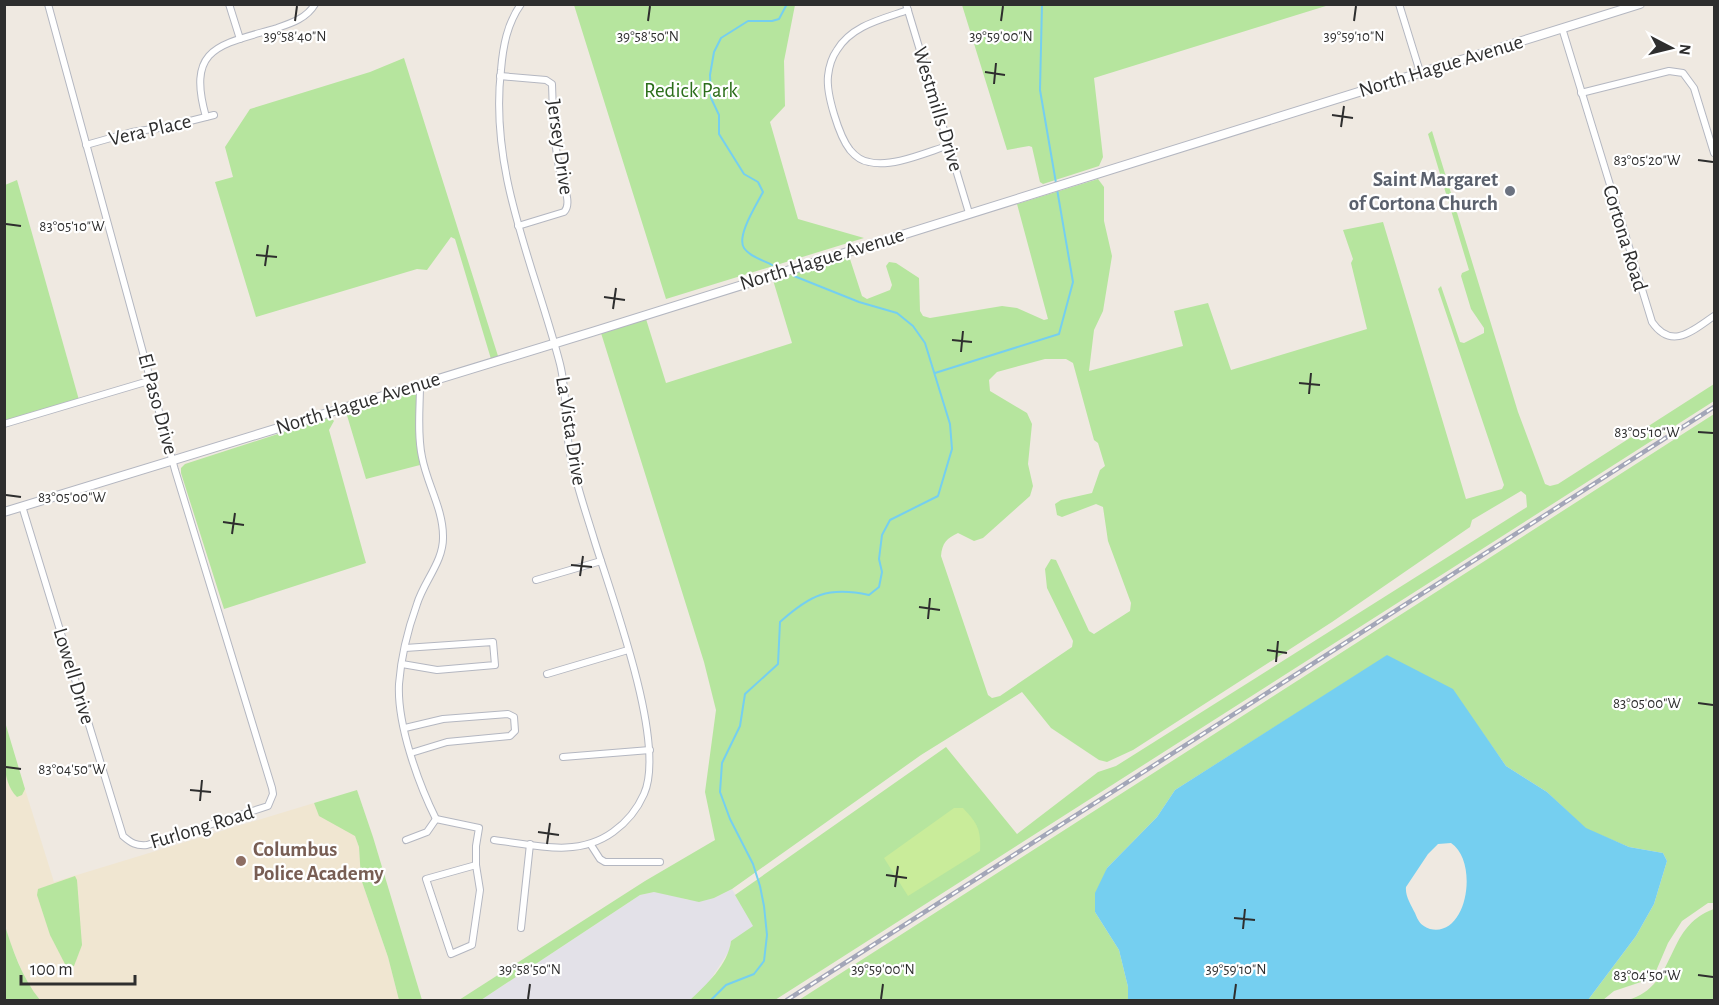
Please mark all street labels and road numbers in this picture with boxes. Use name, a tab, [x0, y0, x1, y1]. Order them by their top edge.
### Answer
street label: North Hague Avenue	[1356, 31, 1526, 101]
street label: Westmills Drive	[909, 44, 967, 174]
street label: Jersey Drive	[543, 98, 577, 196]
street label: Vera Place	[107, 110, 193, 150]
street label: Cortona Road	[1599, 182, 1651, 294]
street label: North Hague Avenue	[737, 224, 907, 294]
street label: El Paso Drive	[134, 351, 182, 457]
street label: North Hague Avenue	[273, 368, 443, 438]
street label: La Vista Drive	[552, 375, 590, 487]
street label: Lowell Drive	[49, 625, 99, 727]
street label: Furlong Road	[148, 801, 256, 853]

